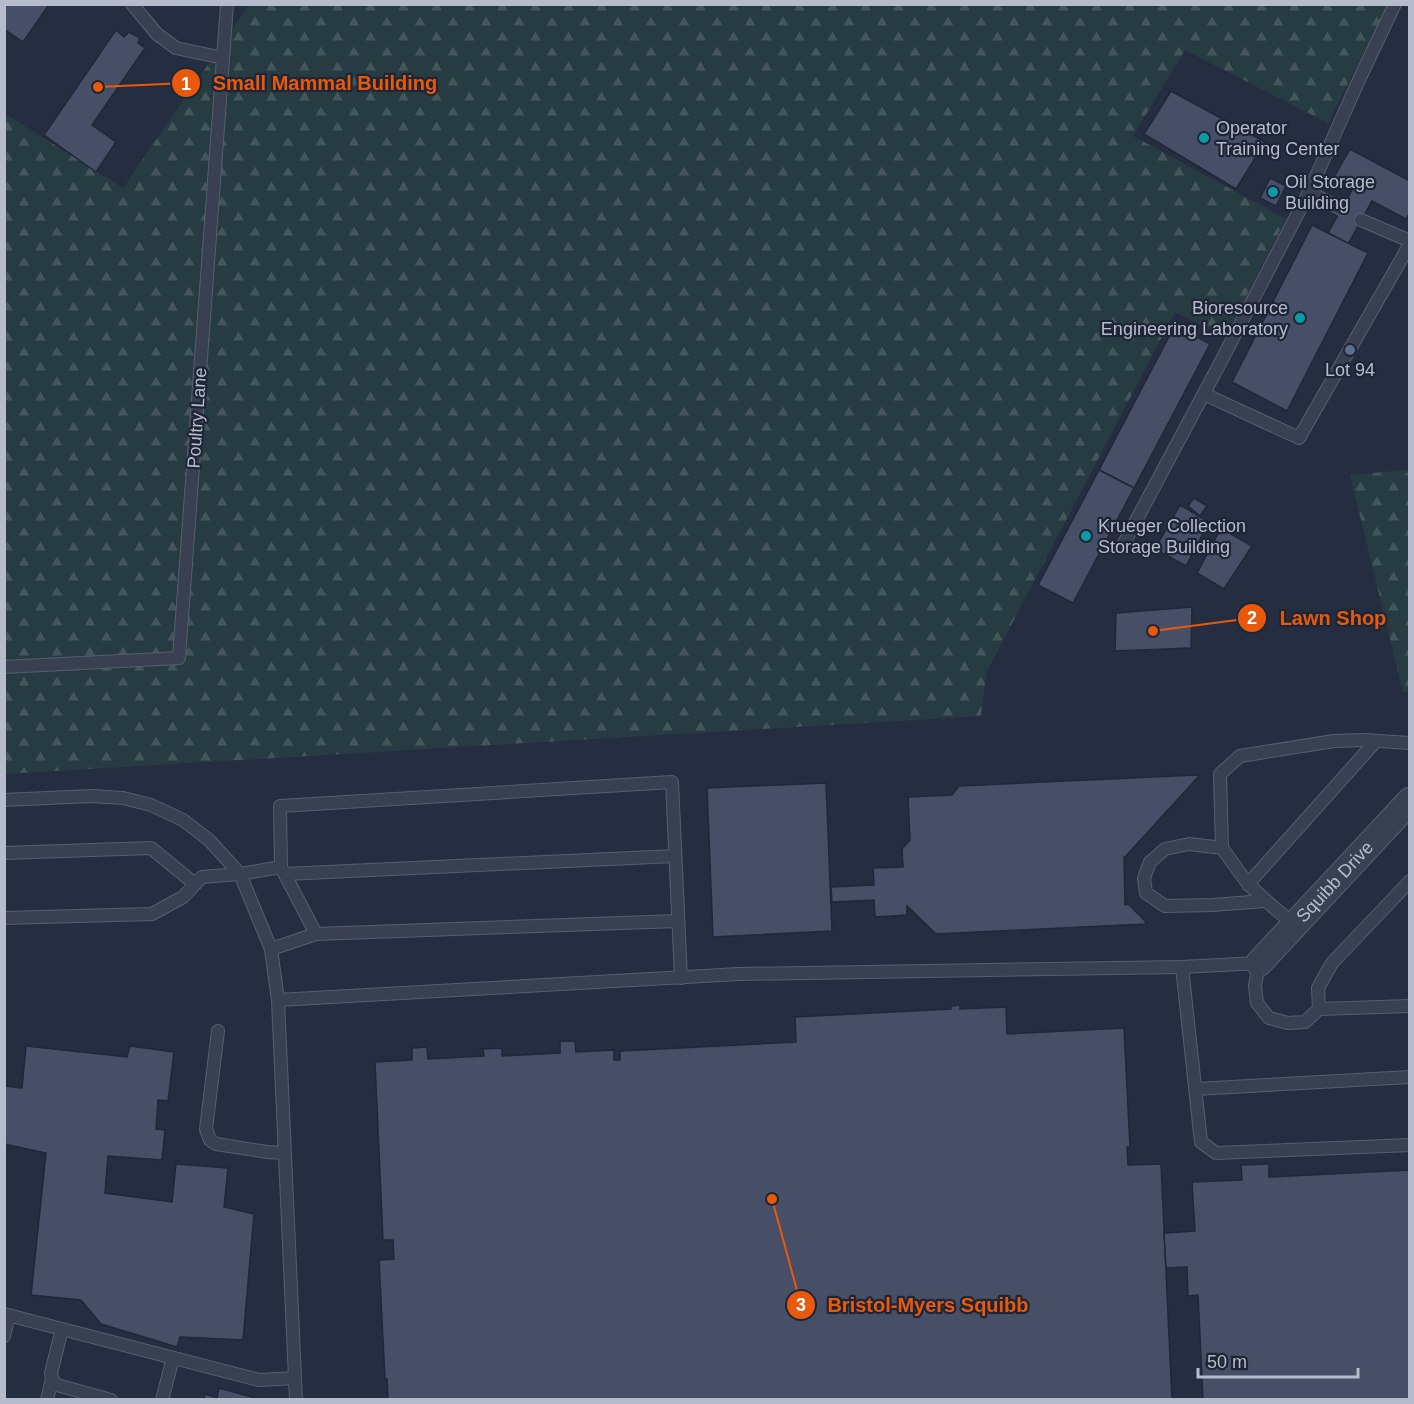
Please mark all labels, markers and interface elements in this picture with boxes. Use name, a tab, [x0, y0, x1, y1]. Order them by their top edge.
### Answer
callout: Small Mammal Building	[171, 64, 450, 102]
text: Small Mammal Building	[213, 72, 437, 94]
text: 1	[181, 74, 191, 94]
place label: Operator Training Center	[1216, 118, 1339, 159]
marker: Operator Training Center	[1197, 131, 1211, 145]
place label: Oil Storage Building	[1285, 172, 1375, 213]
marker: Oil Storage Building	[1266, 185, 1280, 199]
place label: Bioresource Engineering Laboratory	[1101, 298, 1288, 339]
marker: Bioresource Engineering Laboratory	[1293, 311, 1307, 325]
marker: Lot 94	[1343, 343, 1357, 357]
place label: Lot 94	[1325, 360, 1375, 380]
street label: Poultry Lane	[183, 367, 211, 469]
place label: Krueger Collection Storage Building	[1098, 516, 1246, 557]
marker: Krueger Collection Storage Building	[1079, 529, 1093, 543]
callout: Lawn Shop	[1237, 599, 1398, 637]
text: Lawn Shop	[1280, 607, 1386, 629]
text: 2	[1247, 608, 1257, 628]
street label: Squibb Drive	[1292, 837, 1377, 926]
callout: Bristol-Myers Squibb	[786, 1286, 1041, 1324]
text: Bristol-Myers Squibb	[827, 1294, 1029, 1316]
text: 3	[796, 1295, 806, 1315]
scale bar	[1198, 1341, 1358, 1379]
text: 50 m	[1207, 1352, 1247, 1372]

